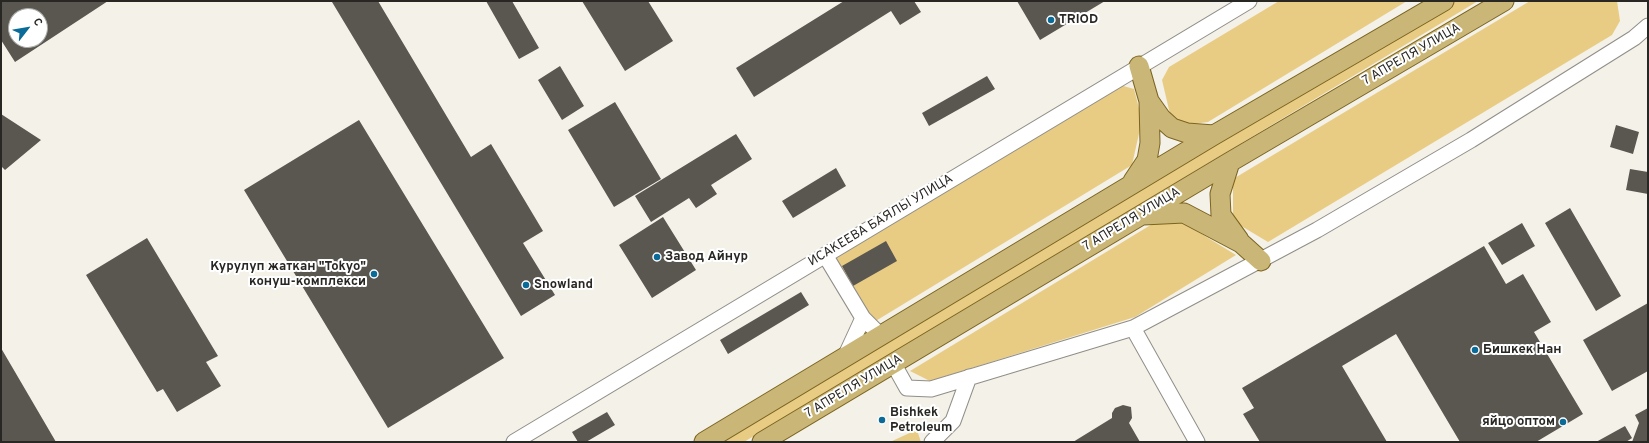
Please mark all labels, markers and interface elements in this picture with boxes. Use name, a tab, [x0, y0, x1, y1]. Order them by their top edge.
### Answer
north arrow	[8, 8, 48, 48]
place label: TRIOD	[1059, 12, 1098, 28]
marker: TRIOD	[1046, 15, 1056, 25]
text: С	[30, 16, 45, 29]
street label: 7 АПРЕЛЯ УЛИЦА	[1360, 21, 1464, 89]
street label: ИСАКЕЕВА БАЯЛЫ УЛИЦА	[806, 172, 956, 270]
street label: 7 АПРЕЛЯ УЛИЦА	[1081, 185, 1183, 255]
place label: Завод Айнур	[665, 249, 748, 265]
marker: Завод Айнур	[652, 252, 662, 262]
place label: Курулуп жаткан "Tokyo" конуш-комплекси	[210, 259, 366, 290]
marker: Курулуп жаткан "Tokyo" конуш-комплекси	[369, 269, 379, 279]
place label: Snowland	[534, 277, 593, 293]
marker: Snowland	[521, 280, 531, 290]
place label: Бишкек Нан	[1483, 342, 1562, 358]
marker: Бишкек Нан	[1470, 345, 1480, 355]
street label: 7 АПРЕЛЯ УЛИЦА	[803, 352, 905, 422]
place label: Bishkek Petroleum	[890, 405, 952, 436]
place label: яйцо оптом	[1482, 414, 1555, 430]
marker: Bishkek Petroleum	[877, 415, 887, 425]
marker: яйцо оптом	[1558, 417, 1568, 427]

